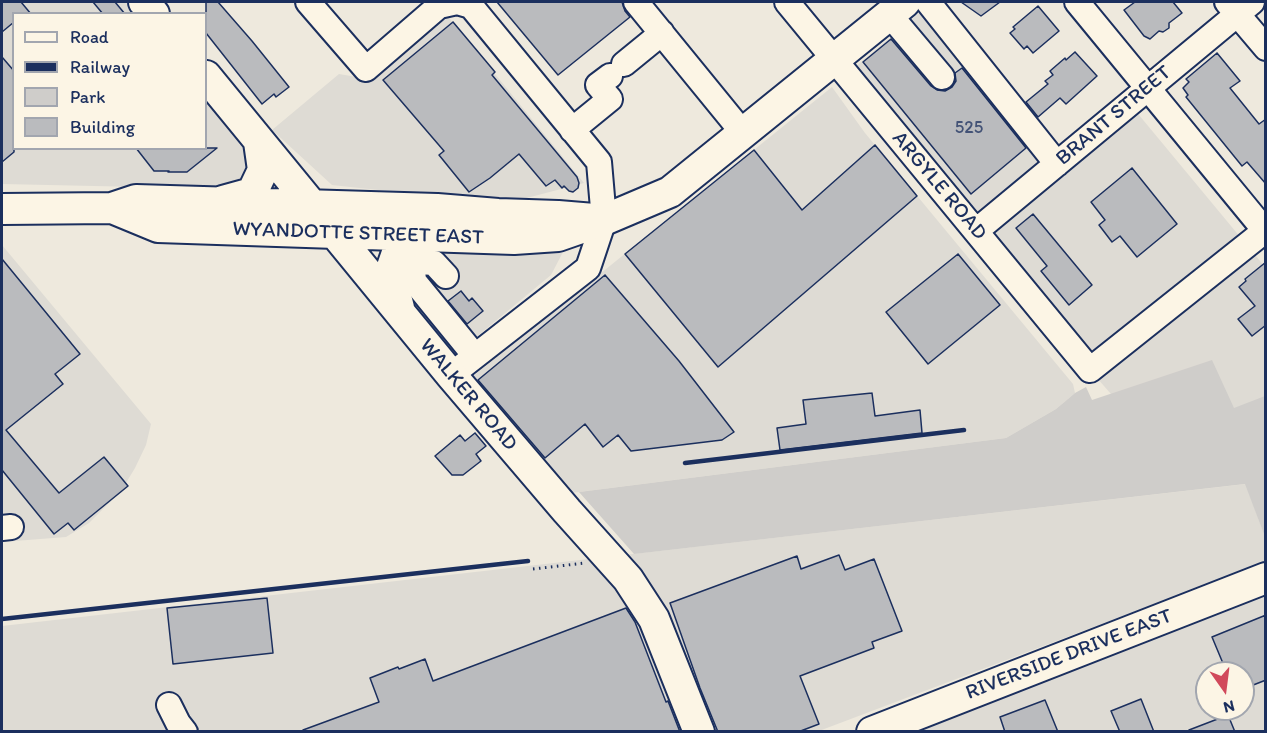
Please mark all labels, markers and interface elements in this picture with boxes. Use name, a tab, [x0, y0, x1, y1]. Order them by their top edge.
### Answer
legend	[12, 12, 207, 150]
text: Road	[70, 26, 109, 48]
text: Railway	[70, 56, 130, 78]
street label: BRANT STREET	[1051, 61, 1177, 171]
text: Park	[70, 86, 105, 108]
text: Building	[70, 116, 135, 138]
house number: 525	[955, 117, 983, 139]
street label: ARGYLE ROAD	[886, 126, 992, 246]
street label: WYANDOTTE STREET EAST	[232, 217, 484, 251]
street label: WALKER ROAD	[414, 334, 522, 456]
street label: RIVERSIDE DRIVE EAST	[962, 604, 1176, 706]
north arrow	[1195, 661, 1255, 721]
text: N	[1221, 696, 1237, 718]

